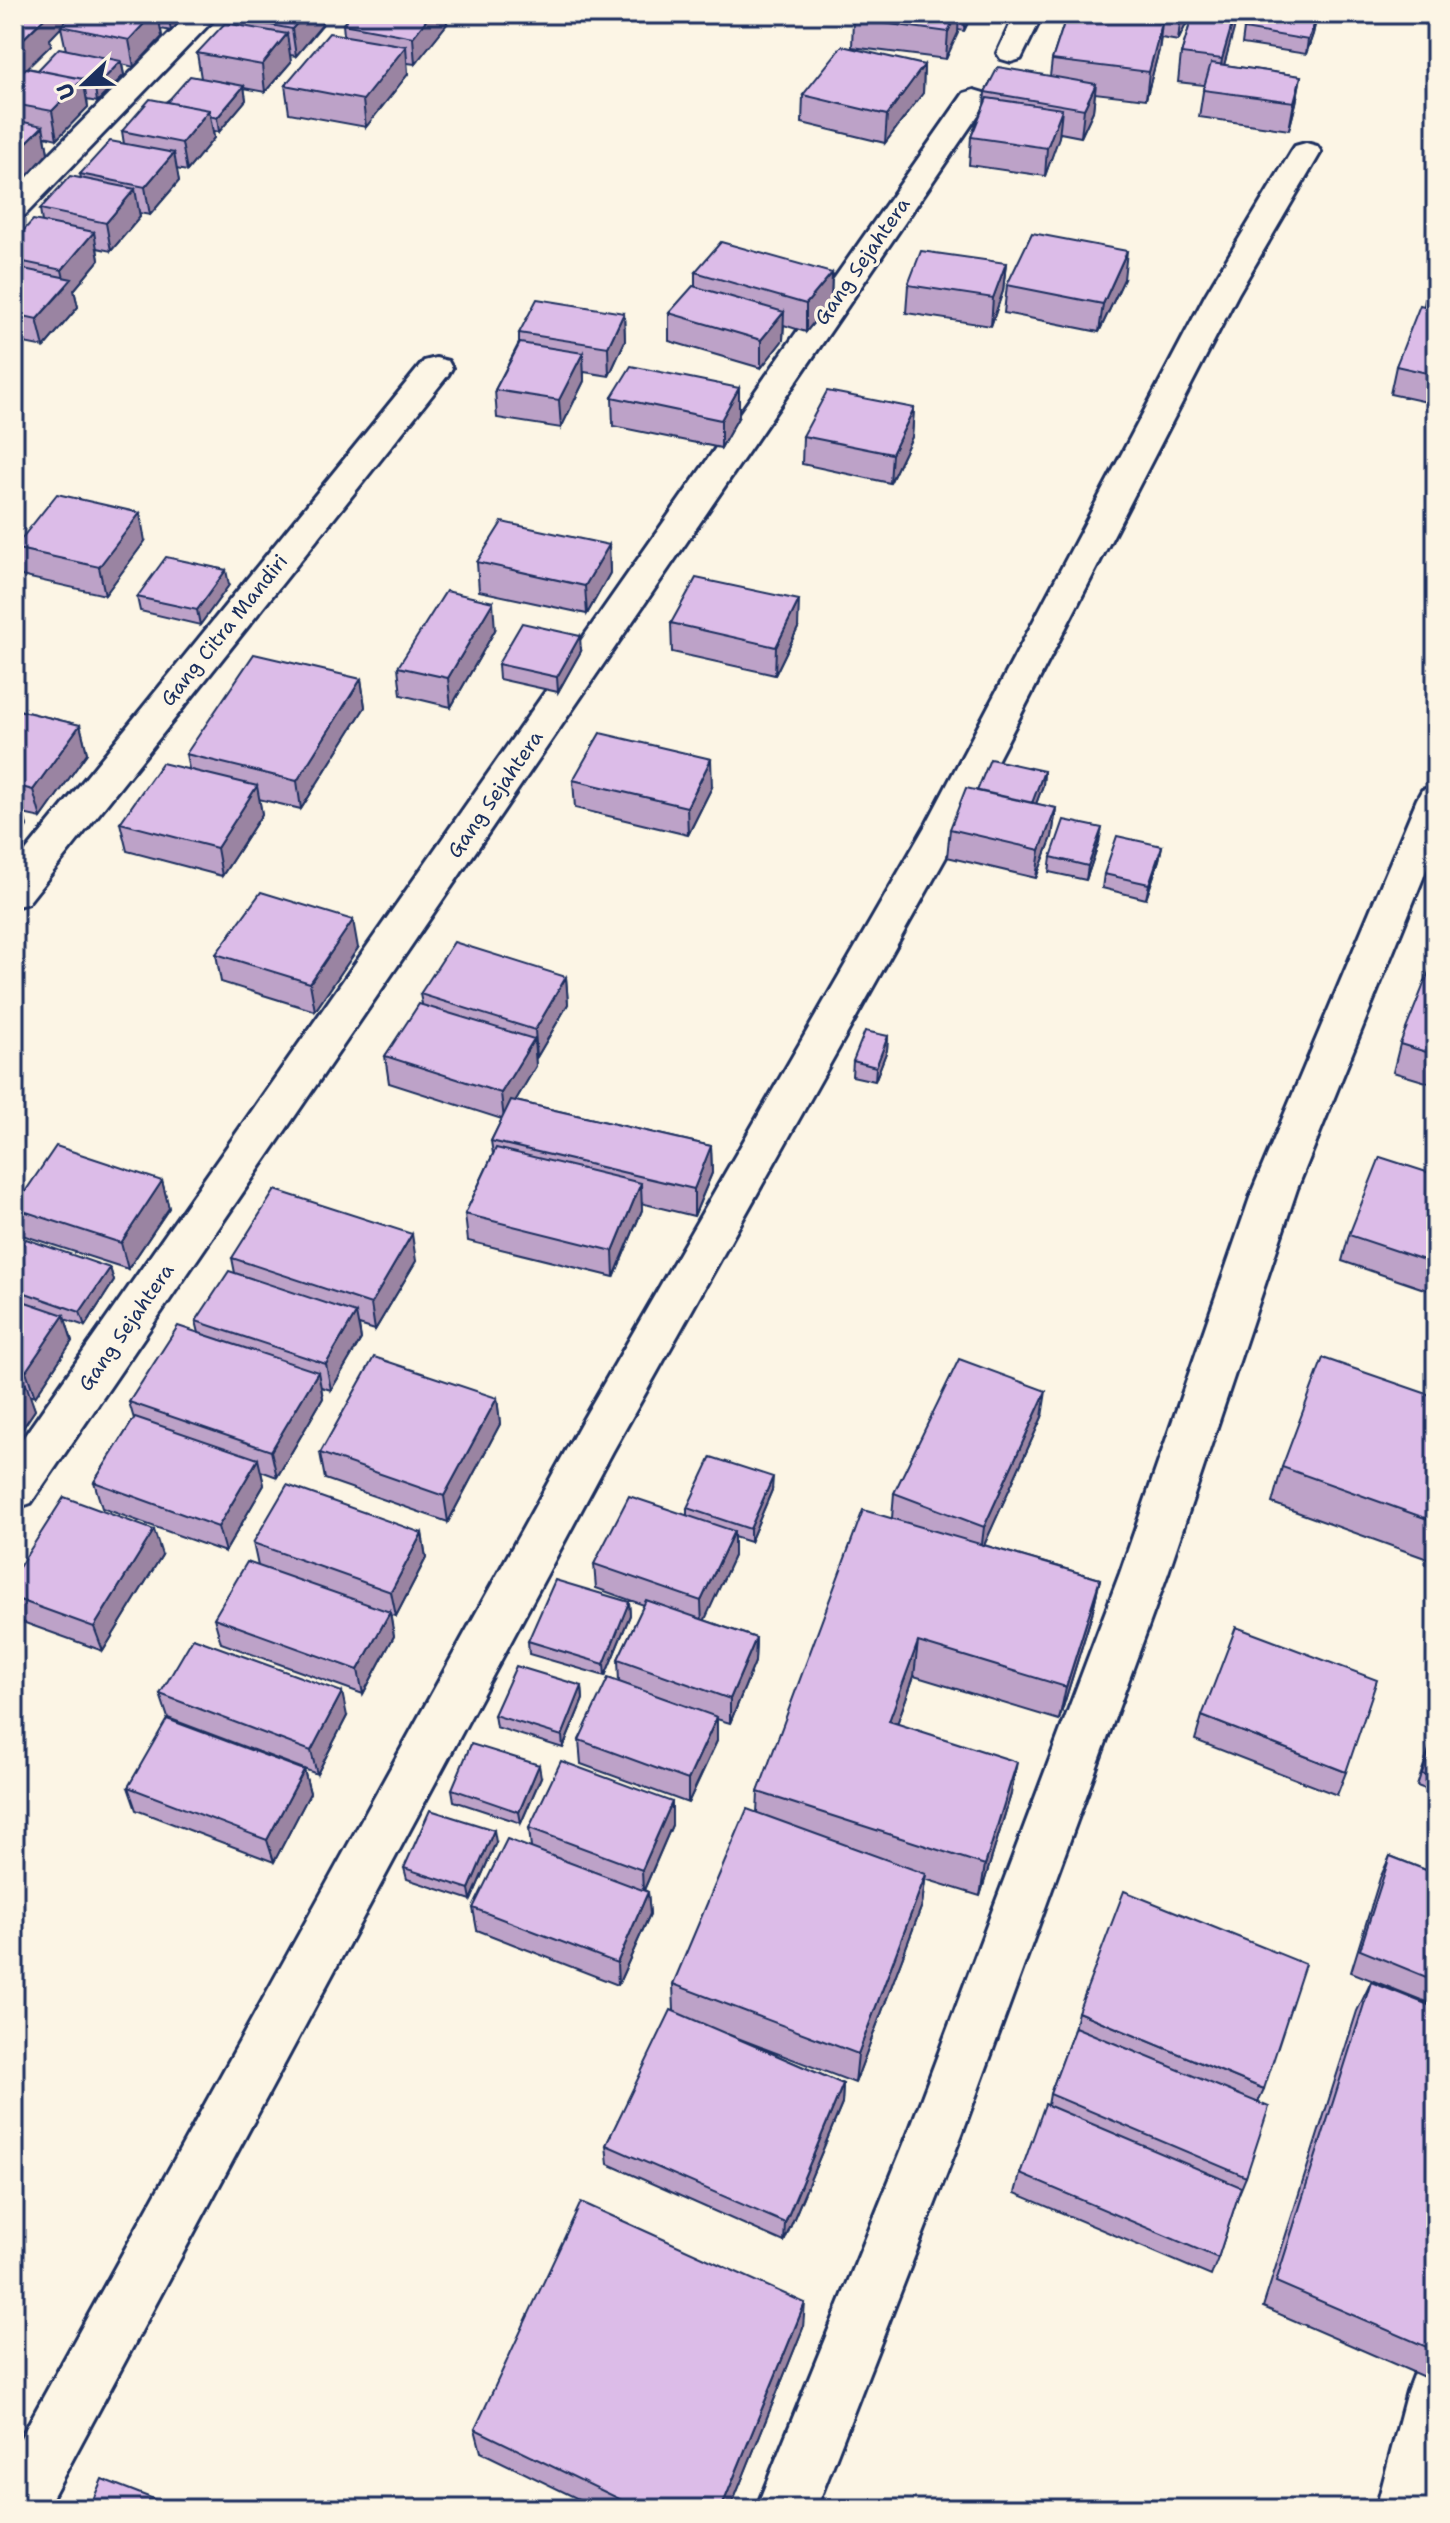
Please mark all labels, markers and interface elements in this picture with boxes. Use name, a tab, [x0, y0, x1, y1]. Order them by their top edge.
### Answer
north arrow	[44, 44, 124, 124]
text: U	[50, 79, 82, 104]
street label: Gang Sejahtera	[808, 192, 916, 330]
street label: Gang Citra Mandiri	[155, 549, 293, 711]
street label: Gang Sejahtera	[441, 725, 549, 863]
street label: Gang Sejahtera	[72, 1258, 180, 1396]

